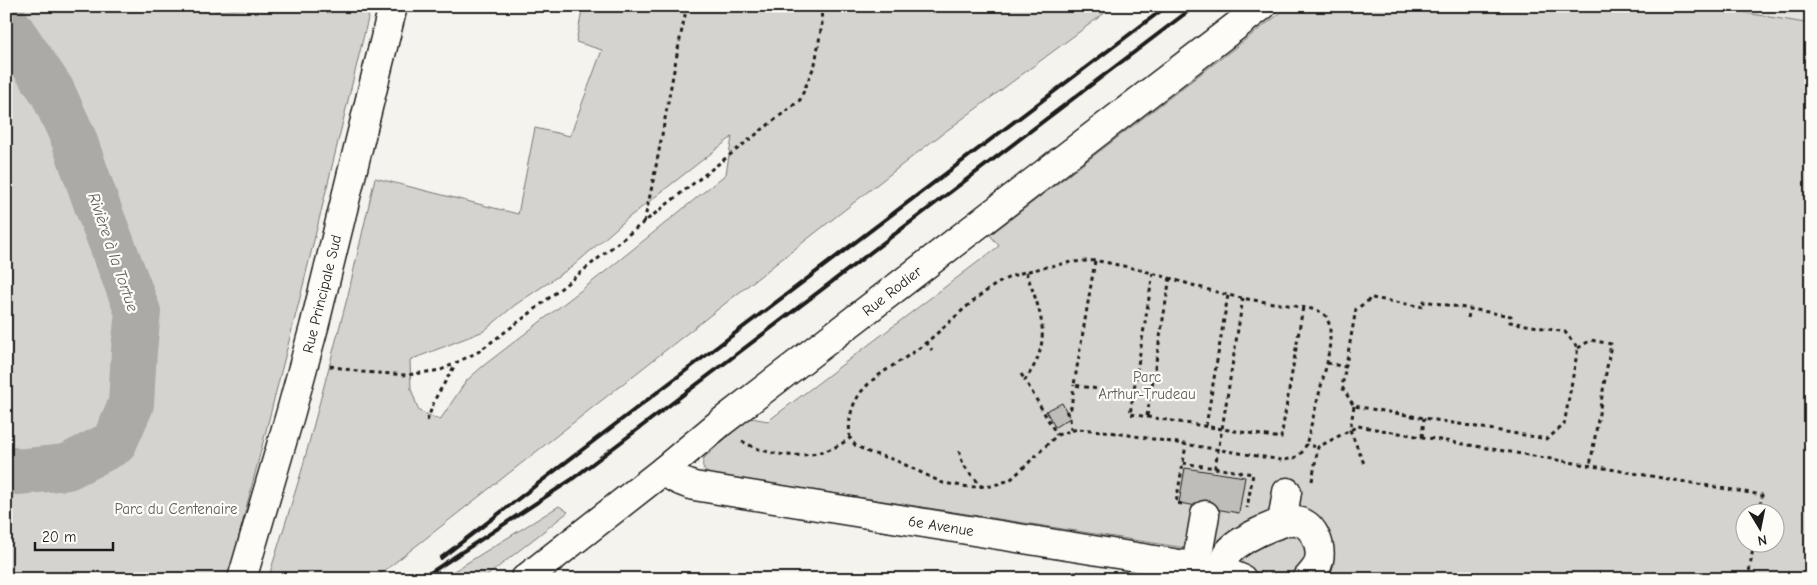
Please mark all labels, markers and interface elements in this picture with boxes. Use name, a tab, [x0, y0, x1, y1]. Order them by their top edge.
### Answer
water label: Rivière à la Tortue	[84, 190, 142, 314]
street label: Rue Principale Sud	[299, 233, 345, 355]
street label: Rue Rodier	[859, 262, 925, 320]
park label: Parc Arthur-Trudeau	[1098, 368, 1196, 403]
park label: Parc du Centenaire	[115, 500, 238, 518]
north arrow	[1734, 502, 1784, 552]
street label: 6e Avenue	[907, 512, 976, 540]
scale bar	[35, 520, 112, 552]
text: 20 m	[42, 528, 76, 546]
text: N	[1756, 531, 1768, 549]

